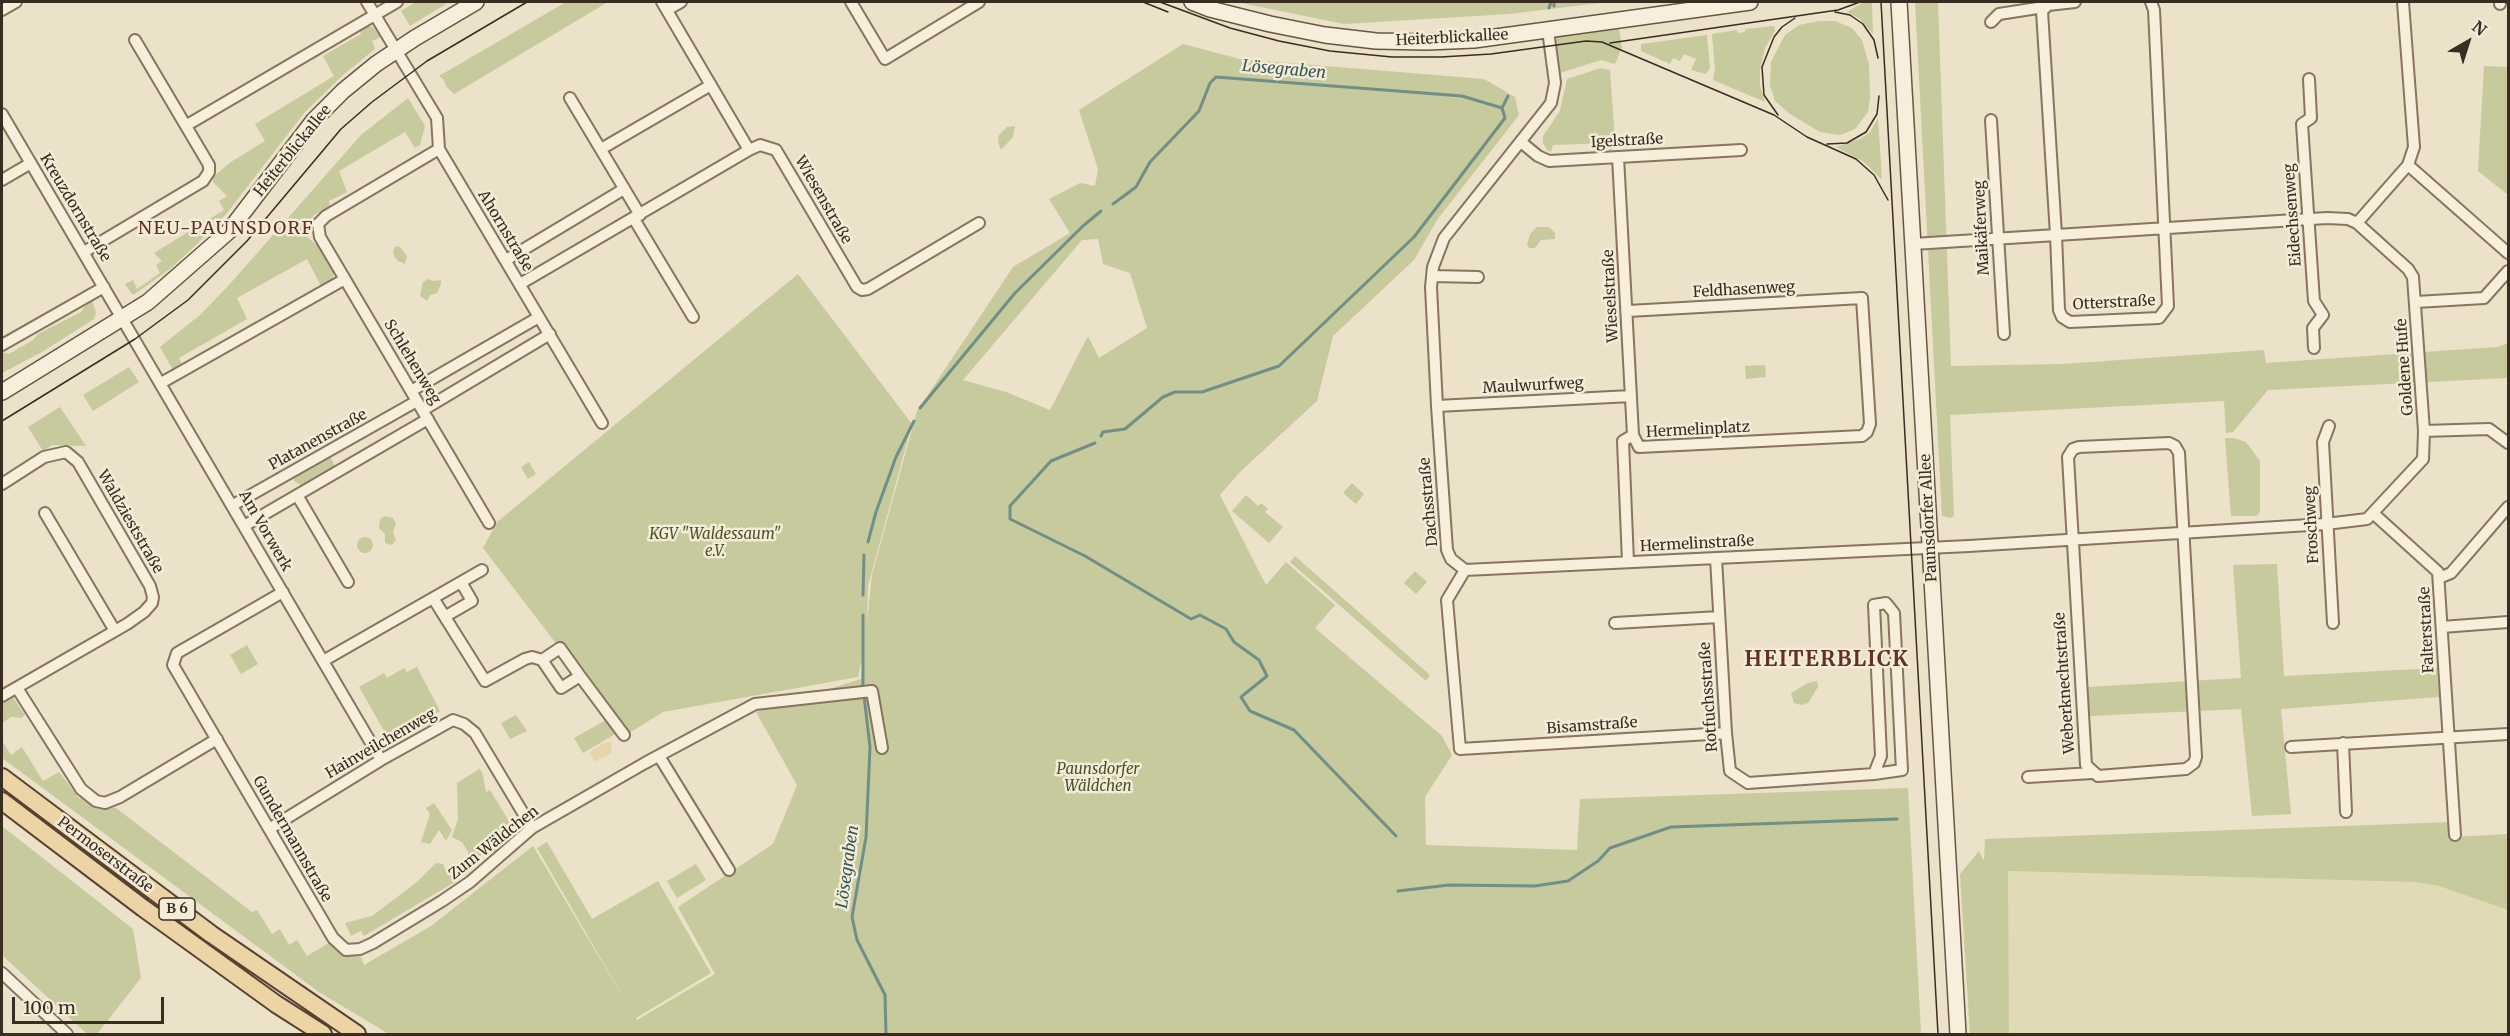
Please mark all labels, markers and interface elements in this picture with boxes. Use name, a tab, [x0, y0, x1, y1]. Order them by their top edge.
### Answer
north arrow	[2438, 12, 2498, 72]
text: N	[2468, 16, 2491, 40]
street label: Heiterblickallee	[1395, 26, 1509, 50]
water label: Lösegraben	[1241, 57, 1327, 83]
street label: Heiterblickallee	[251, 102, 335, 200]
street label: Igelstraße	[1590, 130, 1664, 152]
street label: Kreuzdornstraße	[36, 151, 114, 265]
street label: Wiesenstraße	[791, 153, 855, 247]
street label: Eidechsenweg	[2280, 163, 2306, 267]
street label: Maikäferweg	[1971, 180, 1993, 276]
street label: Ahornstraße	[474, 187, 536, 275]
district label: NEU-PAUNSDORF	[138, 218, 314, 240]
street label: Wieselstraße	[1600, 249, 1622, 343]
street label: Feldhasenweg	[1692, 278, 1796, 302]
street label: Otterstraße	[2072, 292, 2156, 314]
street label: Schlehenweg	[380, 316, 444, 408]
street label: Goldene Hufe	[2393, 318, 2417, 416]
street label: Maulwurfweg	[1482, 374, 1584, 398]
street label: Platanenstraße	[266, 406, 370, 474]
street label: Hermelinplatz	[1646, 418, 1750, 442]
street label: Paunsdorfer Allee	[1917, 454, 1941, 582]
street label: Dachsstraße	[1416, 457, 1442, 547]
street label: Waldzieststraße	[93, 467, 167, 577]
street label: Froschweg	[2301, 486, 2323, 564]
street label: Am Vorwerk	[235, 487, 295, 575]
park label: KGV "Waldessaum" e.V.	[649, 526, 781, 561]
street label: Hermelinstraße	[1639, 532, 1755, 556]
street label: Falterstraße	[2416, 586, 2438, 674]
street label: Weberknechtstraße	[2051, 612, 2079, 754]
street label: Rotfuchsstraße	[1696, 641, 1722, 753]
district label: HEITERBLICK	[1745, 647, 1909, 673]
street label: Hainveilchenweg	[323, 705, 439, 783]
street label: Bisamstraße	[1546, 714, 1638, 738]
park label: Paunsdorfer Wäldchen	[1057, 761, 1139, 796]
street label: Gundermannstraße	[249, 773, 335, 905]
street label: Zum Wäldchen	[446, 802, 542, 884]
street label: Permoserstraße	[54, 813, 156, 897]
water label: Lösegraben	[833, 824, 863, 910]
road number: B 6	[159, 898, 195, 920]
scale bar	[15, 985, 166, 1023]
text: 100 m	[23, 996, 76, 1019]

